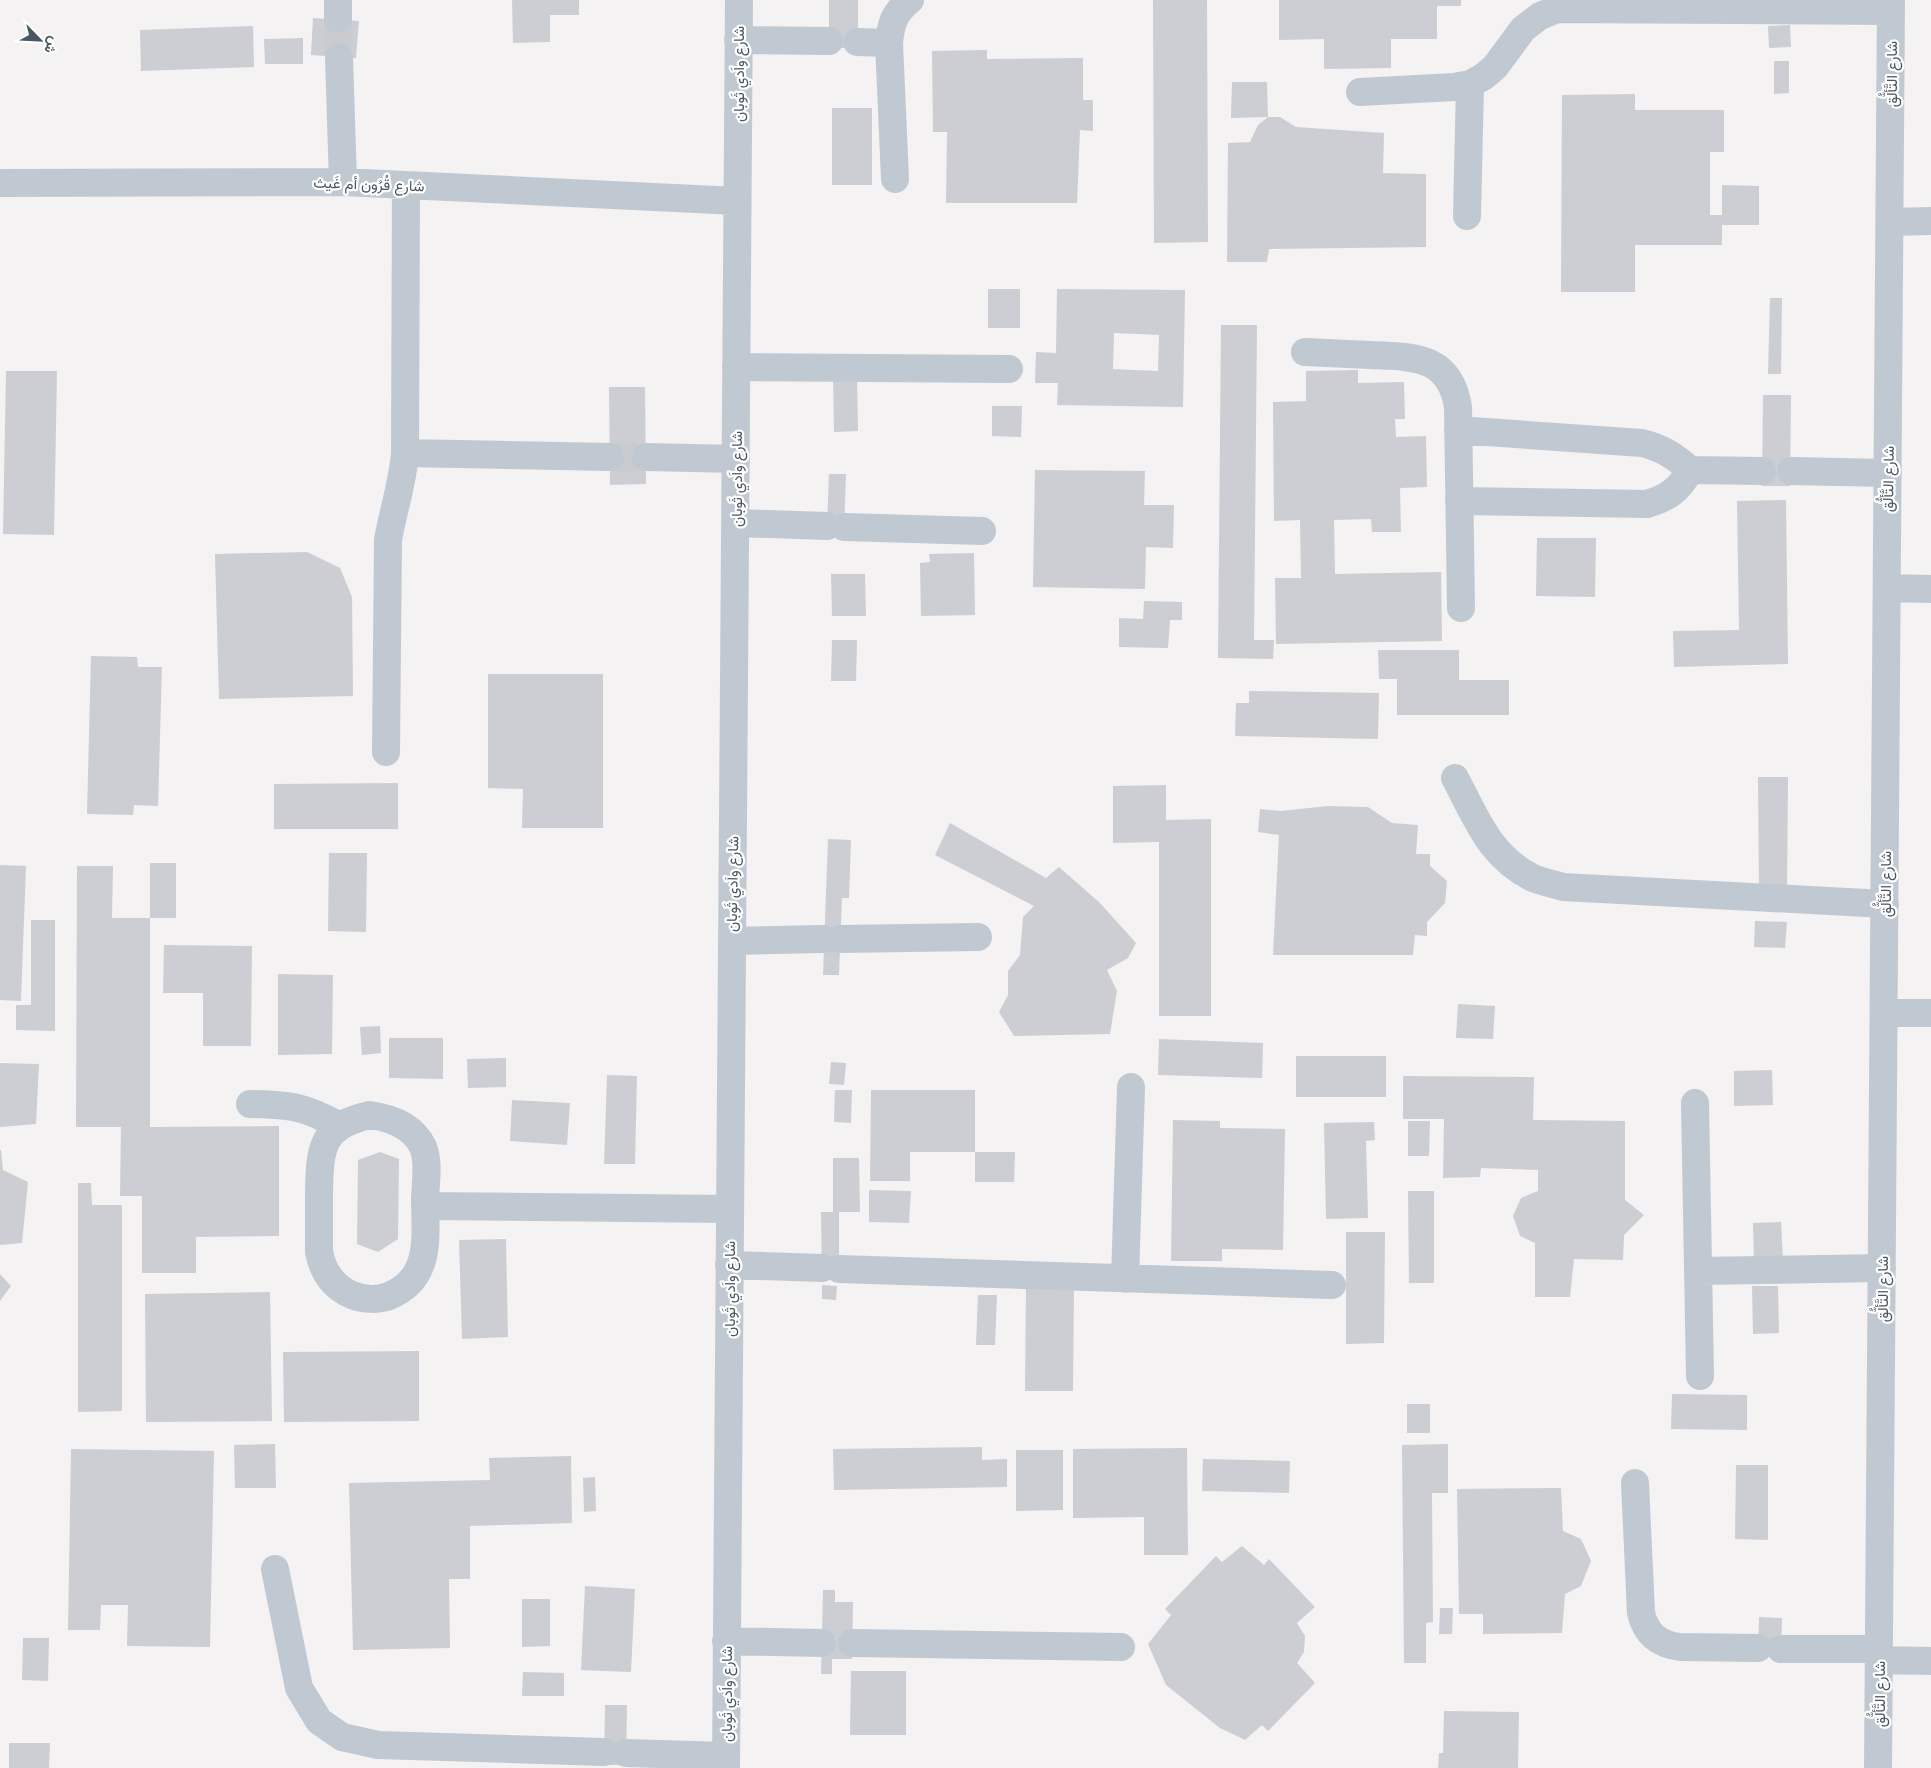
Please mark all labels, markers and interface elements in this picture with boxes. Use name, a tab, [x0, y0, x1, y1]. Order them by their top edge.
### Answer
north arrow	[15, 15, 65, 65]
street label: شارع واَدي ثَوبان	[729, 26, 752, 122]
text: ش	[40, 34, 64, 57]
street label: شارع التَّألُّق	[1878, 41, 1903, 107]
street label: شارع قُرُون أم غَيث	[313, 172, 425, 197]
street label: شارع واَدي ثَوبان	[727, 431, 750, 527]
street label: شارع التَّألُّق	[1875, 445, 1900, 512]
street label: شارع واَدي ثَوبان	[722, 836, 746, 932]
street label: شارع التَّألُّق	[1872, 851, 1897, 917]
street label: شارع واَدي ثَوبان	[720, 1241, 743, 1337]
street label: شارع التَّألُّق	[1869, 1256, 1894, 1322]
street label: شارع واَدي ثَوبان	[717, 1646, 740, 1742]
street label: شارع التَّألُّق	[1866, 1661, 1891, 1727]

